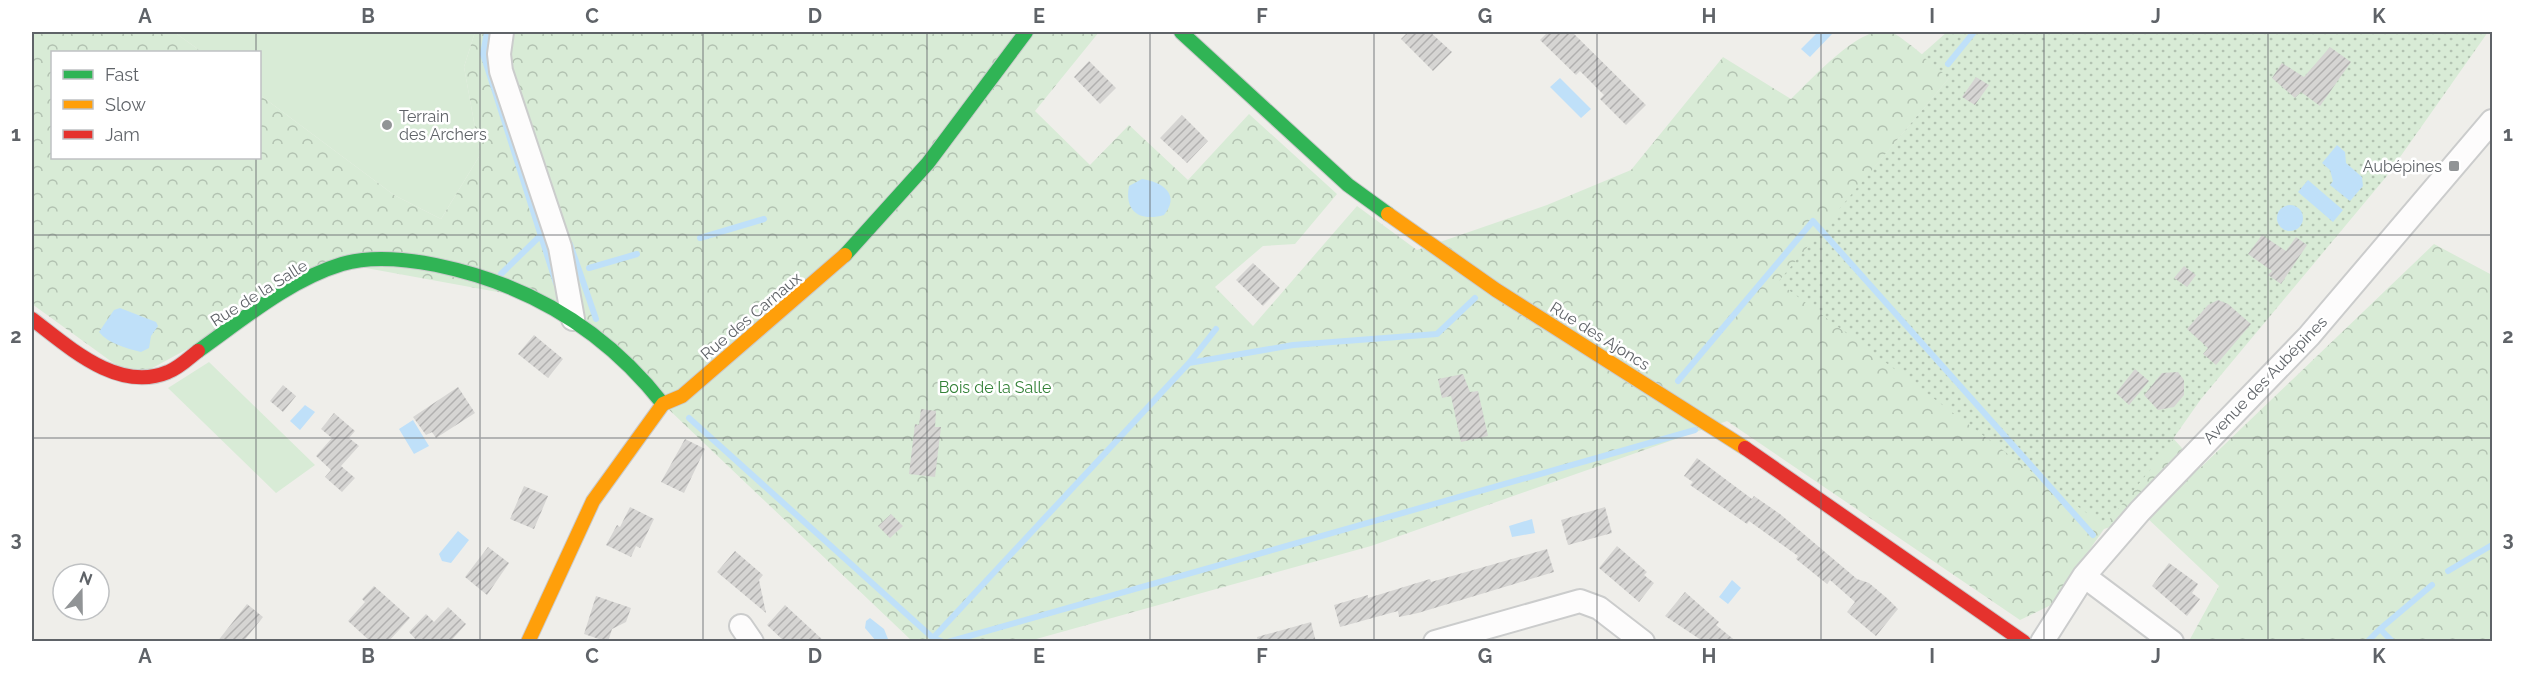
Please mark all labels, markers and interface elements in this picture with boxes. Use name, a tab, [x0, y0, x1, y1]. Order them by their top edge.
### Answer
text: A	[138, 4, 152, 28]
text: B	[361, 4, 375, 28]
text: C	[585, 4, 599, 28]
text: D	[808, 4, 822, 28]
text: E	[1033, 4, 1045, 28]
text: F	[1256, 4, 1268, 28]
text: G	[1478, 4, 1492, 28]
text: H	[1702, 4, 1716, 28]
text: I	[1929, 4, 1935, 28]
text: J	[2151, 4, 2161, 28]
text: K	[2372, 4, 2386, 28]
legend	[51, 51, 261, 159]
text: Fast	[105, 64, 139, 85]
text: Slow	[105, 94, 146, 115]
place label: Terrain des Archers	[399, 107, 487, 144]
marker: Terrain des Archers	[380, 118, 394, 132]
text: 1	[11, 122, 21, 146]
text: 1	[2503, 122, 2513, 146]
text: Jam	[105, 124, 140, 145]
place label: Aubépines	[2363, 157, 2442, 176]
marker: Aubépines	[2447, 159, 2461, 173]
street label: Rue de la Salle	[207, 256, 311, 330]
street label: Rue des Carnaux	[697, 268, 805, 364]
street label: Rue des Ajoncs	[1547, 298, 1653, 374]
street label: Avenue des Aubépines	[2199, 312, 2331, 448]
text: 2	[10, 324, 22, 348]
text: 2	[2502, 324, 2514, 348]
park label: Bois de la Salle	[939, 378, 1051, 397]
text: 3	[10, 527, 22, 551]
text: 3	[2502, 527, 2514, 551]
north arrow	[51, 562, 111, 622]
text: N	[77, 567, 95, 589]
text: A	[138, 644, 152, 668]
text: B	[361, 644, 375, 668]
text: C	[585, 644, 599, 668]
text: D	[808, 644, 822, 668]
text: E	[1033, 644, 1045, 668]
text: F	[1256, 644, 1268, 668]
text: G	[1478, 644, 1492, 668]
text: H	[1702, 644, 1716, 668]
text: I	[1929, 644, 1935, 668]
text: J	[2151, 644, 2161, 668]
text: K	[2372, 644, 2386, 668]

